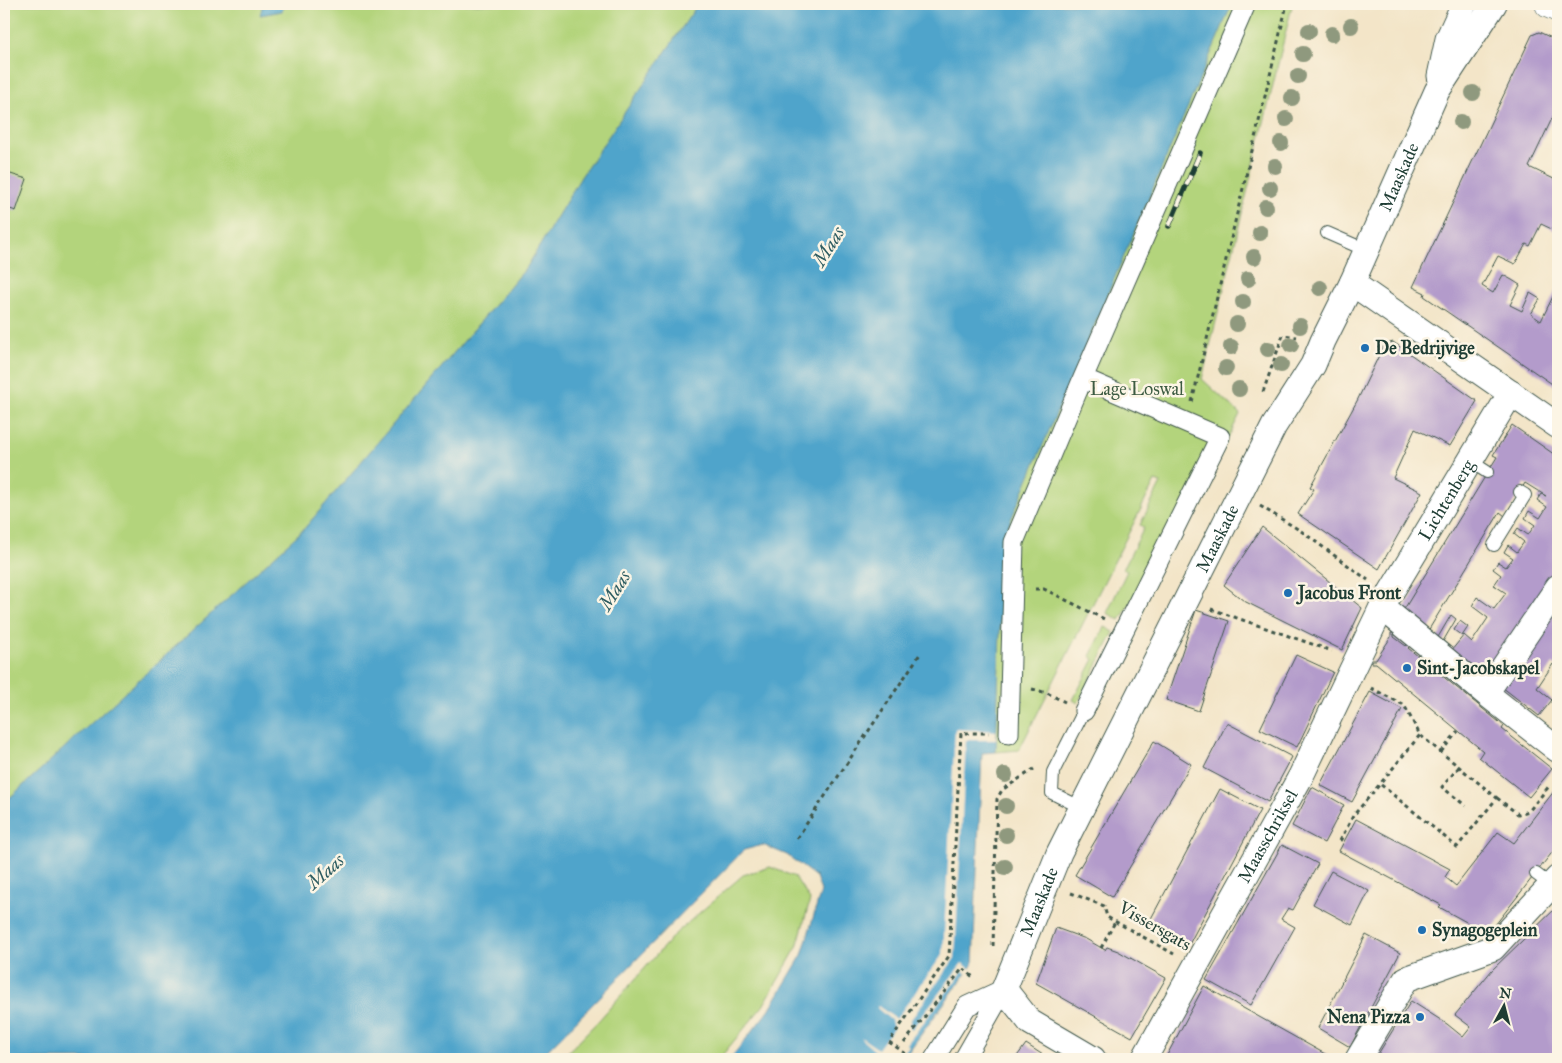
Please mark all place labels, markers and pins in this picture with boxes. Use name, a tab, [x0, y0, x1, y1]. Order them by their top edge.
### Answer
place label: De Bedrijvige	[1375, 337, 1475, 360]
marker: De Bedrijvige	[1359, 342, 1371, 354]
place label: Jacobus Front	[1296, 582, 1402, 605]
marker: Jacobus Front	[1282, 587, 1294, 599]
place label: Sint-Jacobskapel	[1417, 657, 1541, 680]
marker: Sint-Jacobskapel	[1401, 662, 1413, 674]
place label: Synagogeplein	[1432, 919, 1538, 942]
marker: Synagogeplein	[1416, 924, 1428, 936]
place label: Nena Pizza	[1327, 1006, 1410, 1028]
marker: Nena Pizza	[1414, 1011, 1426, 1023]

